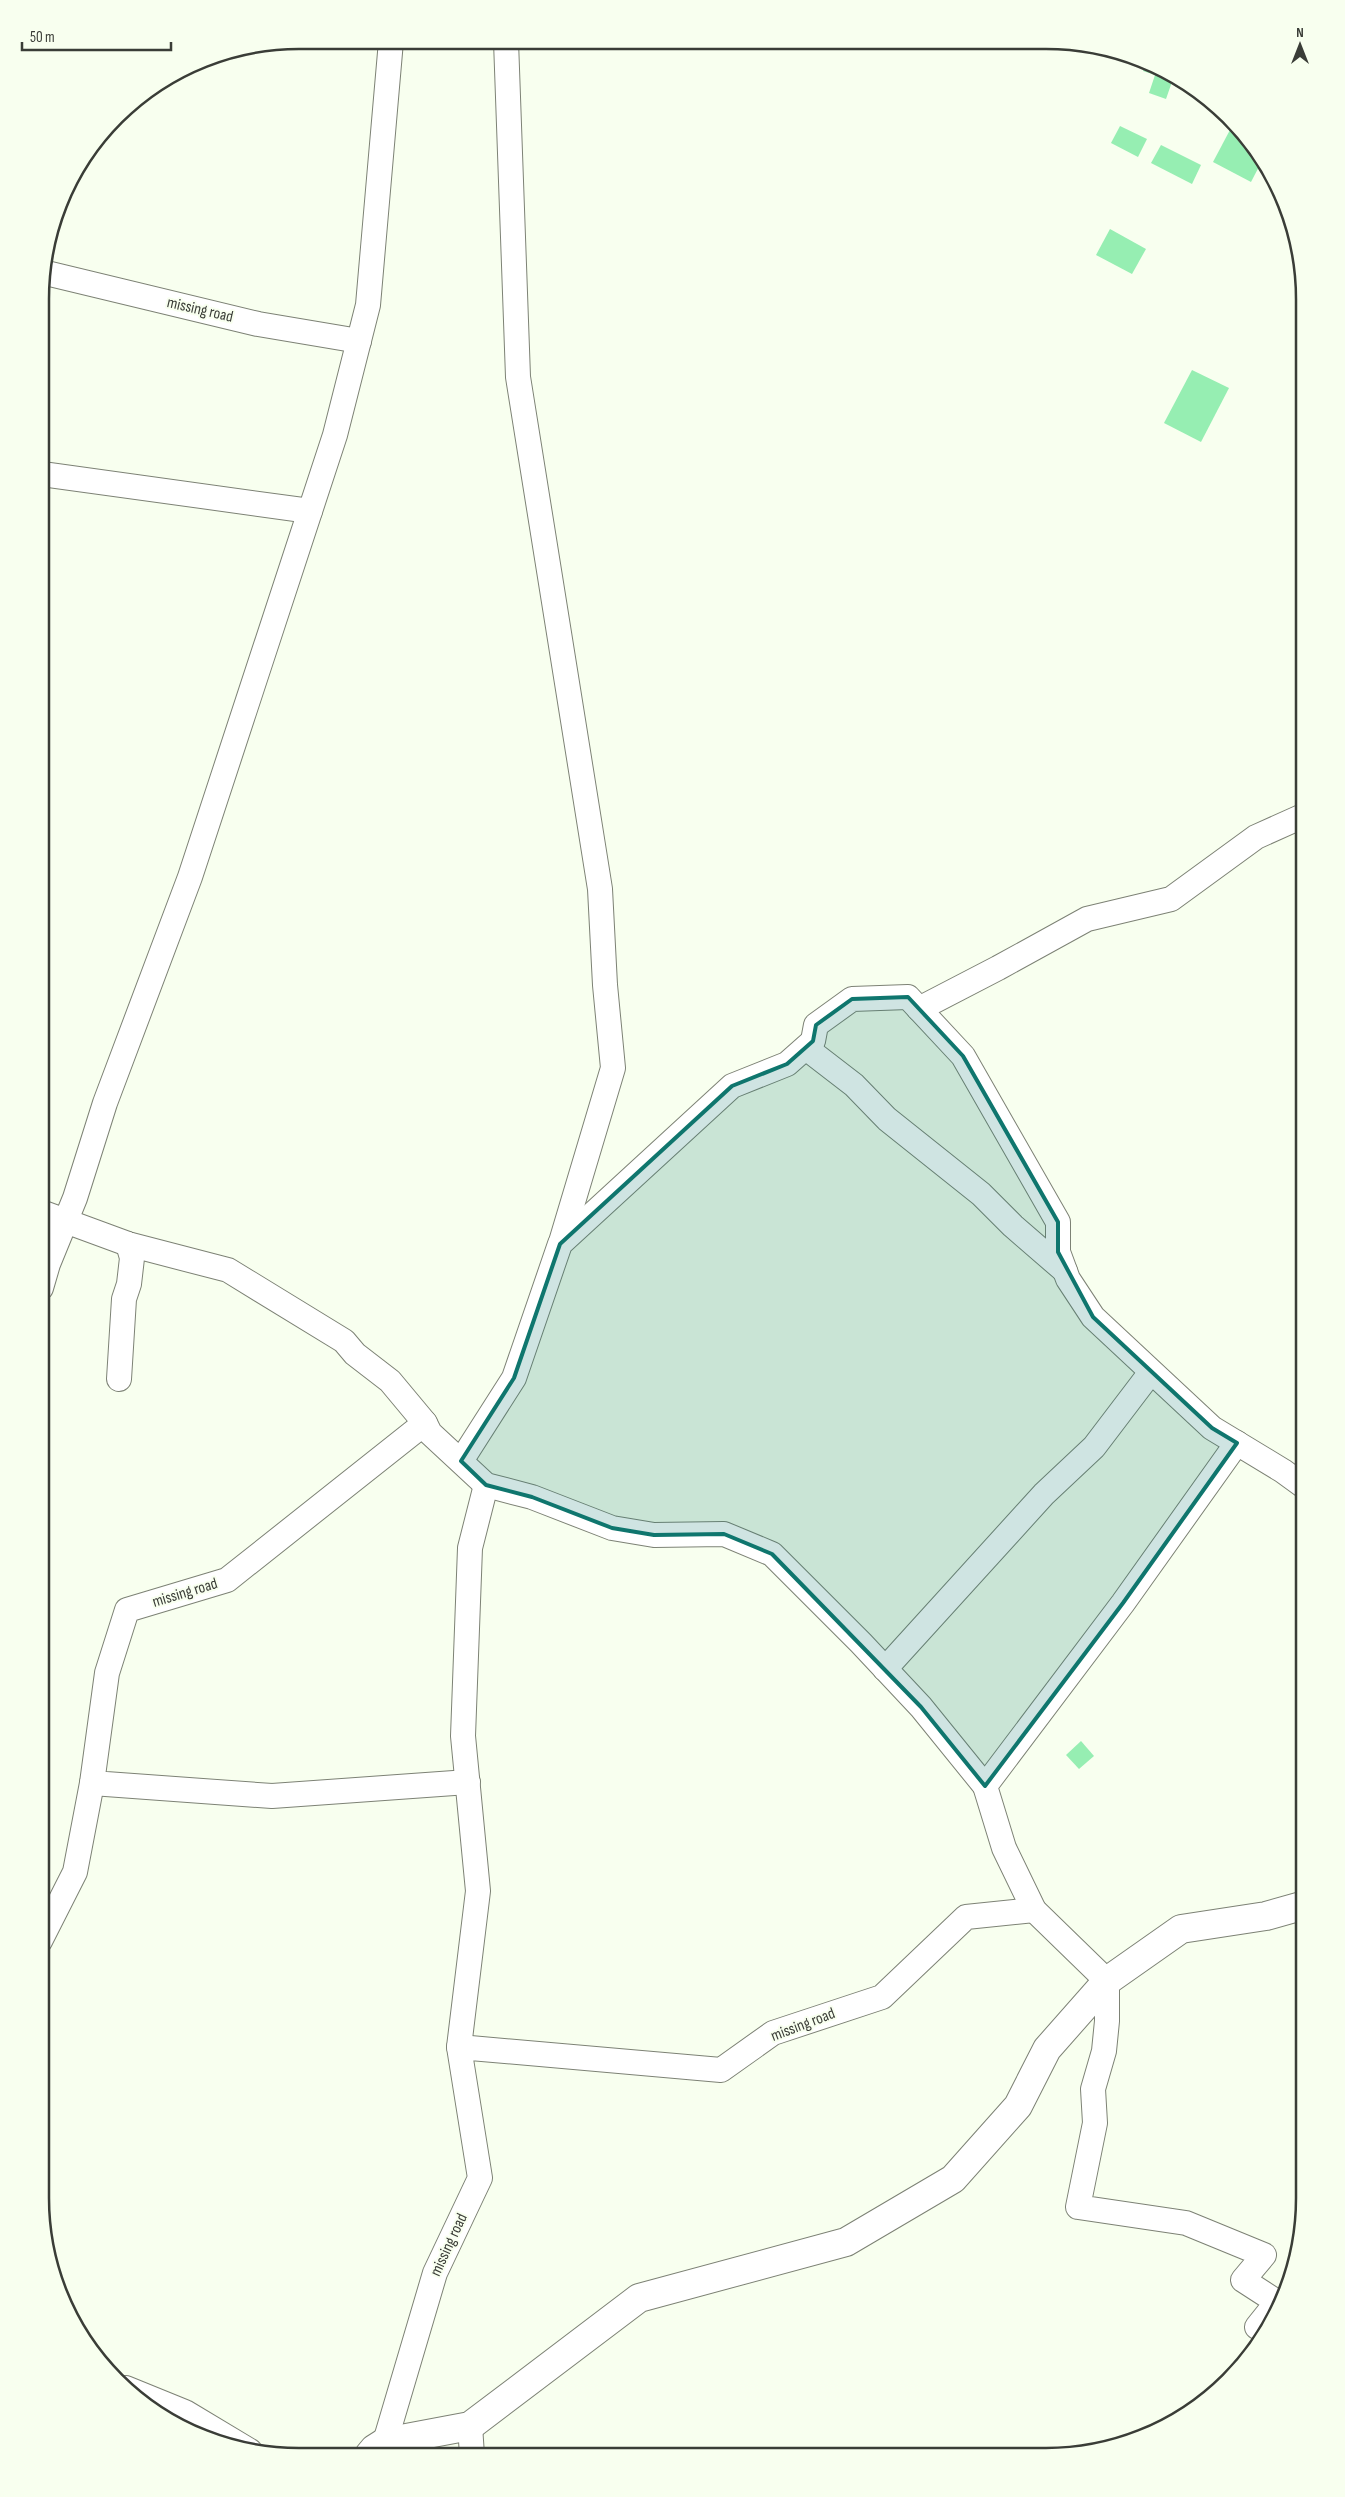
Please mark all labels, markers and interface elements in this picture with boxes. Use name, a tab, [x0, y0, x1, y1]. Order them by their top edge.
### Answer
scale bar	[22, 20, 171, 52]
north arrow	[1275, 20, 1325, 70]
text: N	[1296, 24, 1304, 41]
text: 50 m	[30, 28, 55, 47]
street label: missing road	[165, 293, 235, 327]
street label: missing road	[150, 1574, 220, 1612]
street label: missing road	[768, 2004, 838, 2046]
street label: missing road	[426, 2211, 472, 2279]

